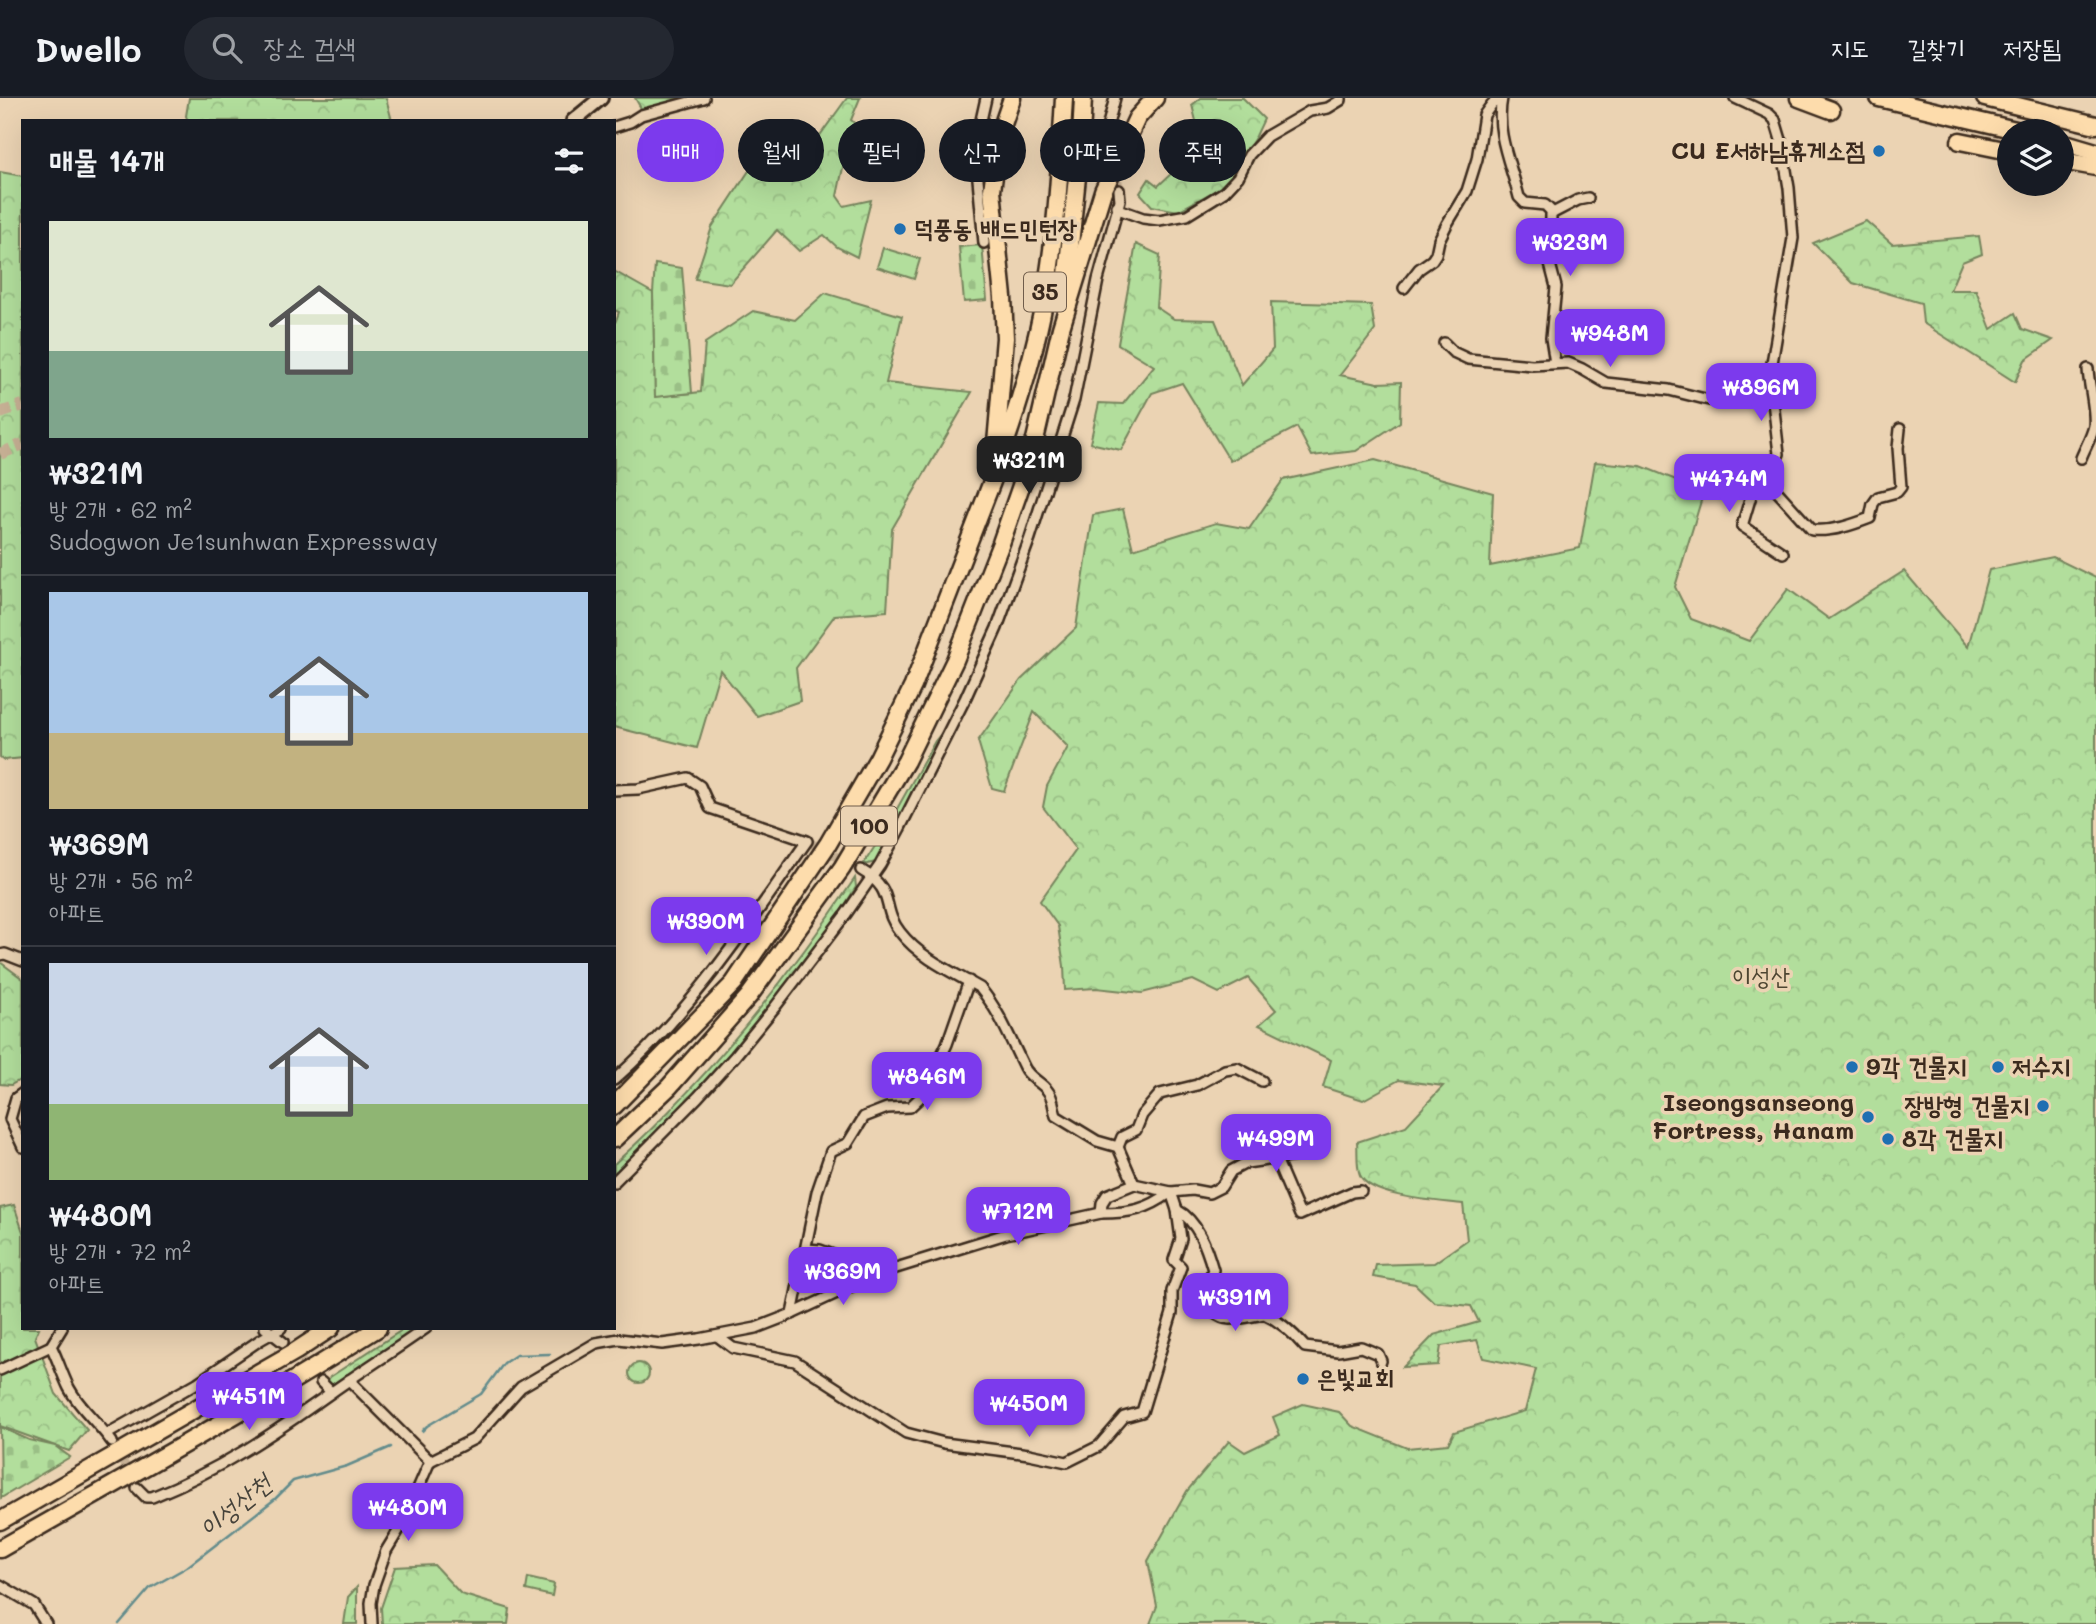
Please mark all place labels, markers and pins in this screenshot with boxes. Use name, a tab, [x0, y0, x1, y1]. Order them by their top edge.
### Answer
place label: CU E서하남휴게소점	[1671, 134, 1865, 165]
marker: CU E서하남휴게소점	[1871, 143, 1887, 159]
place label: 덕풍동 배드민턴장	[914, 212, 1078, 243]
pin: ₩323M	[1521, 218, 1619, 278]
marker: 덕풍동 배드민턴장	[892, 221, 908, 237]
pin: ₩948M	[1561, 310, 1659, 369]
pin: ₩896M	[1712, 364, 1810, 423]
pin: ₩321M	[980, 436, 1078, 496]
pin: ₩474M	[1680, 454, 1778, 514]
pin: ₩390M	[657, 898, 755, 957]
place label: 9각 건물지	[1866, 1050, 1966, 1081]
place label: 저수지	[2012, 1050, 2070, 1081]
pin: ₩846M	[878, 1052, 976, 1112]
marker: 9각 건물지	[1844, 1059, 1860, 1075]
marker: 저수지	[1990, 1059, 2006, 1075]
place label: Iseongsanseong Fortress, Hanam	[1652, 1086, 1854, 1145]
place label: 장방형 건물지	[1904, 1089, 2029, 1120]
marker: 장방형 건물지	[2035, 1098, 2051, 1114]
marker: Iseongsanseong Fortress, Hanam	[1860, 1109, 1876, 1125]
pin: ₩499M	[1227, 1114, 1325, 1174]
place label: 8각 건물지	[1902, 1122, 2003, 1153]
marker: 8각 건물지	[1880, 1131, 1896, 1147]
pin: ₩712M	[969, 1188, 1067, 1247]
pin: ₩369M	[794, 1248, 892, 1307]
pin: ₩391M	[1186, 1274, 1284, 1333]
place label: 은빛교회	[1317, 1362, 1394, 1393]
marker: 은빛교회	[1295, 1371, 1311, 1387]
pin: ₩451M	[200, 1372, 298, 1432]
pin: ₩450M	[980, 1380, 1078, 1439]
pin: ₩480M	[359, 1484, 457, 1543]

